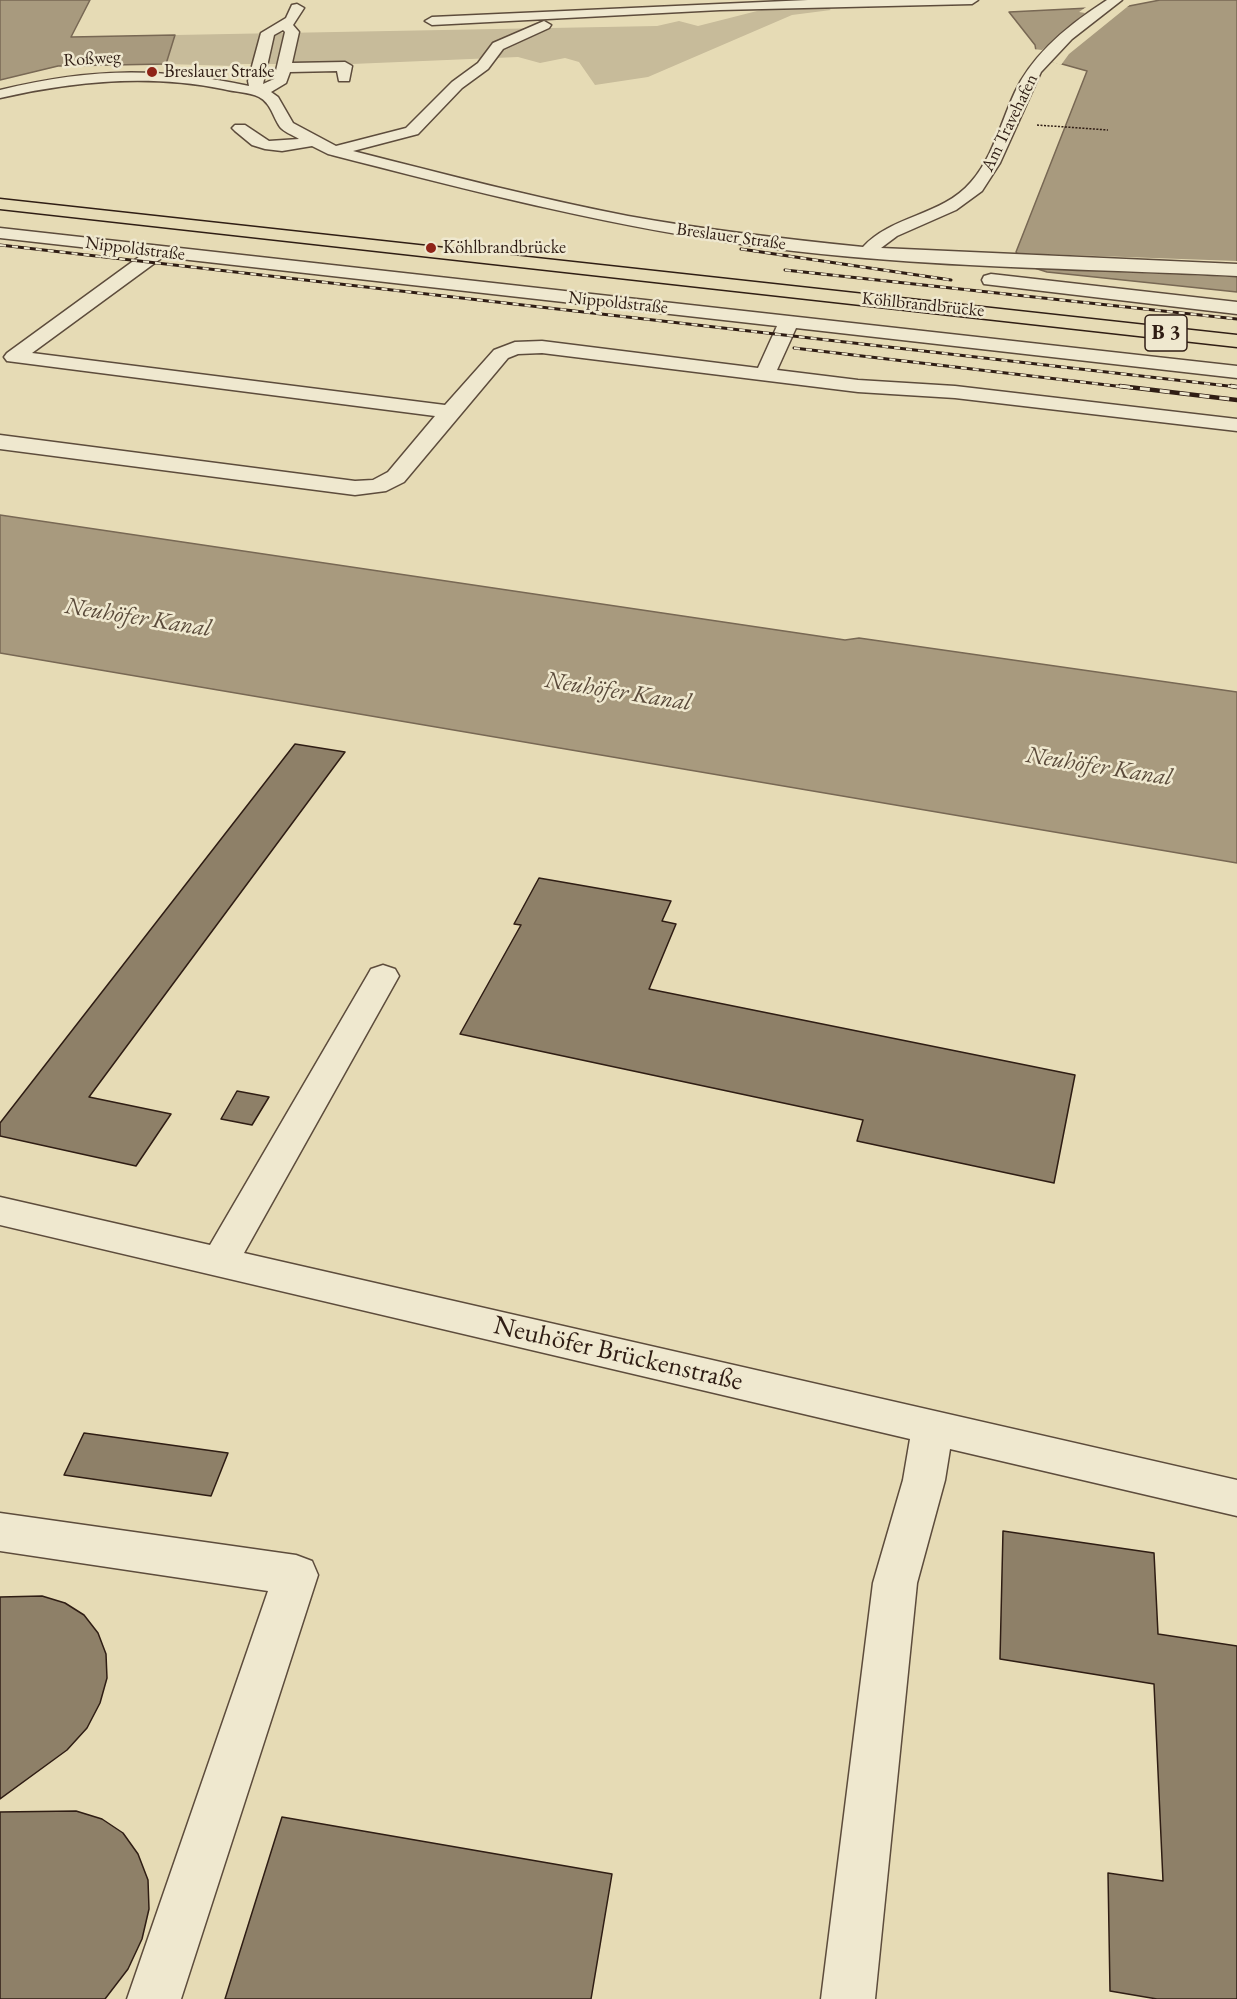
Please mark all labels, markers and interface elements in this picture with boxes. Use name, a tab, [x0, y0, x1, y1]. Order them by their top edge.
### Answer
street label: Roßweg	[63, 46, 121, 72]
place label: Breslauer Straße	[164, 61, 274, 83]
marker: Breslauer Straße	[145, 65, 159, 79]
street label: Am Travehafen	[977, 71, 1043, 175]
street label: Breslauer Straße	[675, 219, 787, 255]
street label: Nippoldstraße	[84, 232, 186, 266]
place label: Köhlbrandbrücke	[443, 237, 566, 259]
marker: Köhlbrandbrücke	[424, 241, 438, 255]
street label: Nippoldstraße	[567, 287, 669, 319]
street label: Köhlbrandbrücke	[861, 288, 985, 322]
road number: B 3	[1145, 315, 1187, 351]
water label: Neuhöfer Kanal	[63, 592, 213, 644]
water label: Neuhöfer Kanal	[543, 666, 693, 718]
water label: Neuhöfer Kanal	[1024, 741, 1174, 793]
street label: Neuhöfer Brückenstraße	[490, 1310, 746, 1398]

